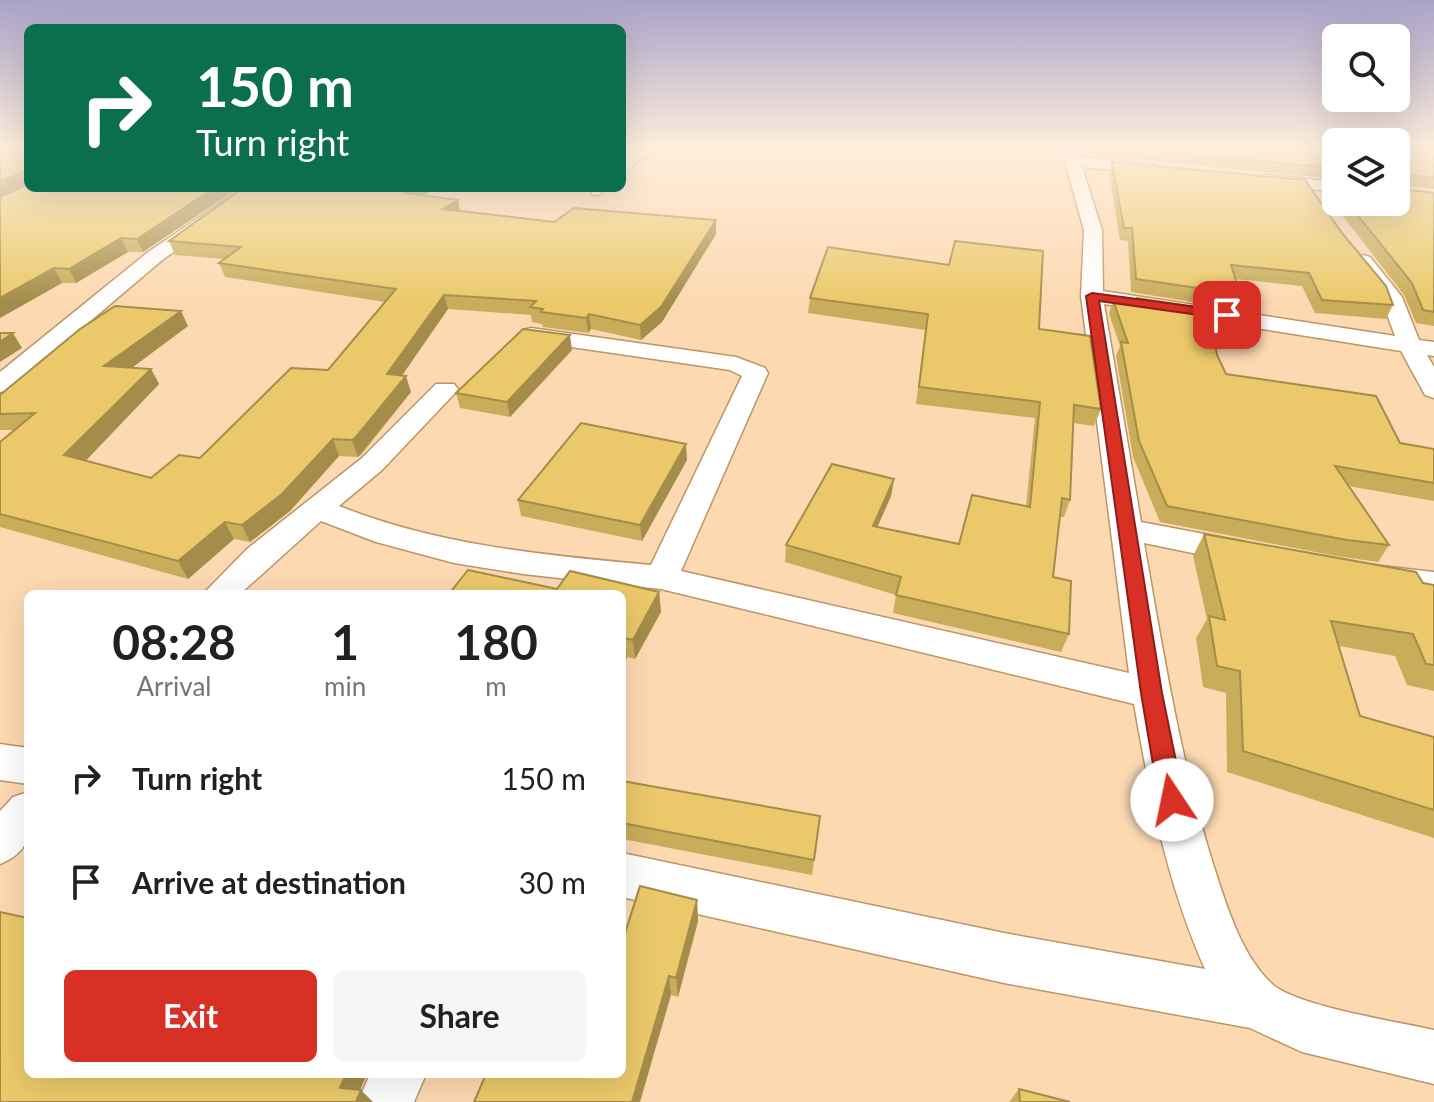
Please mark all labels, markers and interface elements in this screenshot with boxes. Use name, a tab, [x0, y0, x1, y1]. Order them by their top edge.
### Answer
map controls	[1322, 24, 1410, 216]
button: search	[1322, 24, 1410, 112]
text: 150 m	[196, 52, 354, 119]
icon: right	[64, 56, 168, 160]
text: Turn right	[196, 120, 349, 164]
button: layers	[1322, 128, 1410, 216]
pin	[1193, 281, 1261, 349]
icon: arrive	[1205, 293, 1249, 337]
text: 08:28	[112, 613, 236, 670]
text: 1	[331, 613, 359, 670]
text: 180	[454, 613, 538, 670]
text: Arrival	[137, 670, 211, 702]
text: min	[324, 670, 366, 702]
text: m	[485, 670, 507, 702]
icon: right	[64, 756, 108, 800]
position arrow	[1130, 758, 1214, 842]
text: Turn right	[132, 760, 262, 796]
text: 150 m	[501, 760, 586, 796]
icon: arrive	[64, 860, 108, 904]
text: Arrive at destination	[132, 864, 406, 900]
text: 30 m	[519, 864, 586, 900]
button: Exit	[64, 970, 317, 1062]
button: Share	[333, 970, 586, 1062]

